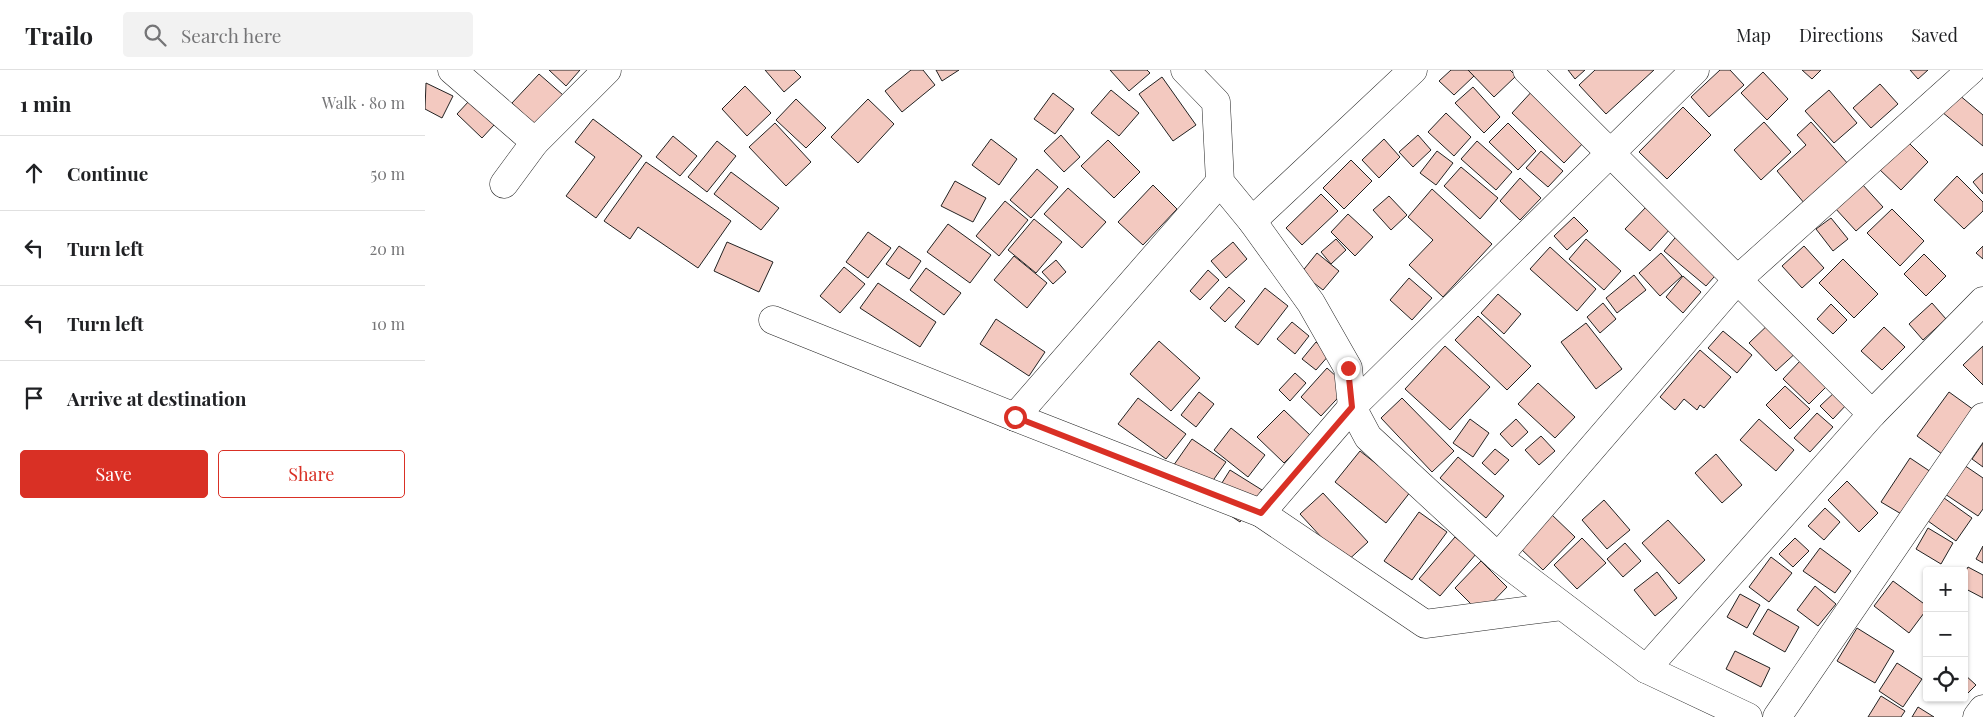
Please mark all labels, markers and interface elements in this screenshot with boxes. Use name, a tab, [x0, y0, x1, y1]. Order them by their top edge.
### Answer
search box	[123, 12, 473, 57]
text: Trailo	[25, 19, 93, 51]
icon: search	[141, 21, 169, 49]
text: Search here	[181, 22, 282, 48]
text: Map	[1736, 23, 1771, 47]
text: Directions	[1799, 23, 1883, 47]
text: Saved	[1911, 23, 1958, 47]
text: 1 min	[20, 89, 71, 117]
text: Walk · 80 m	[322, 92, 405, 113]
icon: ahead	[20, 159, 48, 187]
text: Continue	[67, 160, 148, 186]
text: 50 m	[371, 163, 405, 184]
icon: left	[20, 234, 48, 262]
text: Turn left	[67, 235, 144, 261]
text: 20 m	[370, 238, 405, 259]
icon: left	[20, 309, 48, 337]
text: Turn left	[67, 310, 144, 336]
text: 10 m	[371, 313, 405, 334]
route end	[1337, 357, 1360, 380]
icon: arrive	[20, 384, 48, 412]
text: Arrive at destination	[67, 385, 247, 411]
route start	[1004, 406, 1027, 429]
button: Save	[20, 450, 208, 498]
button: Share	[218, 450, 405, 498]
map controls	[1923, 567, 1968, 702]
button: +	[1923, 567, 1968, 612]
button: −	[1923, 612, 1968, 657]
button: locate	[1923, 657, 1968, 702]

